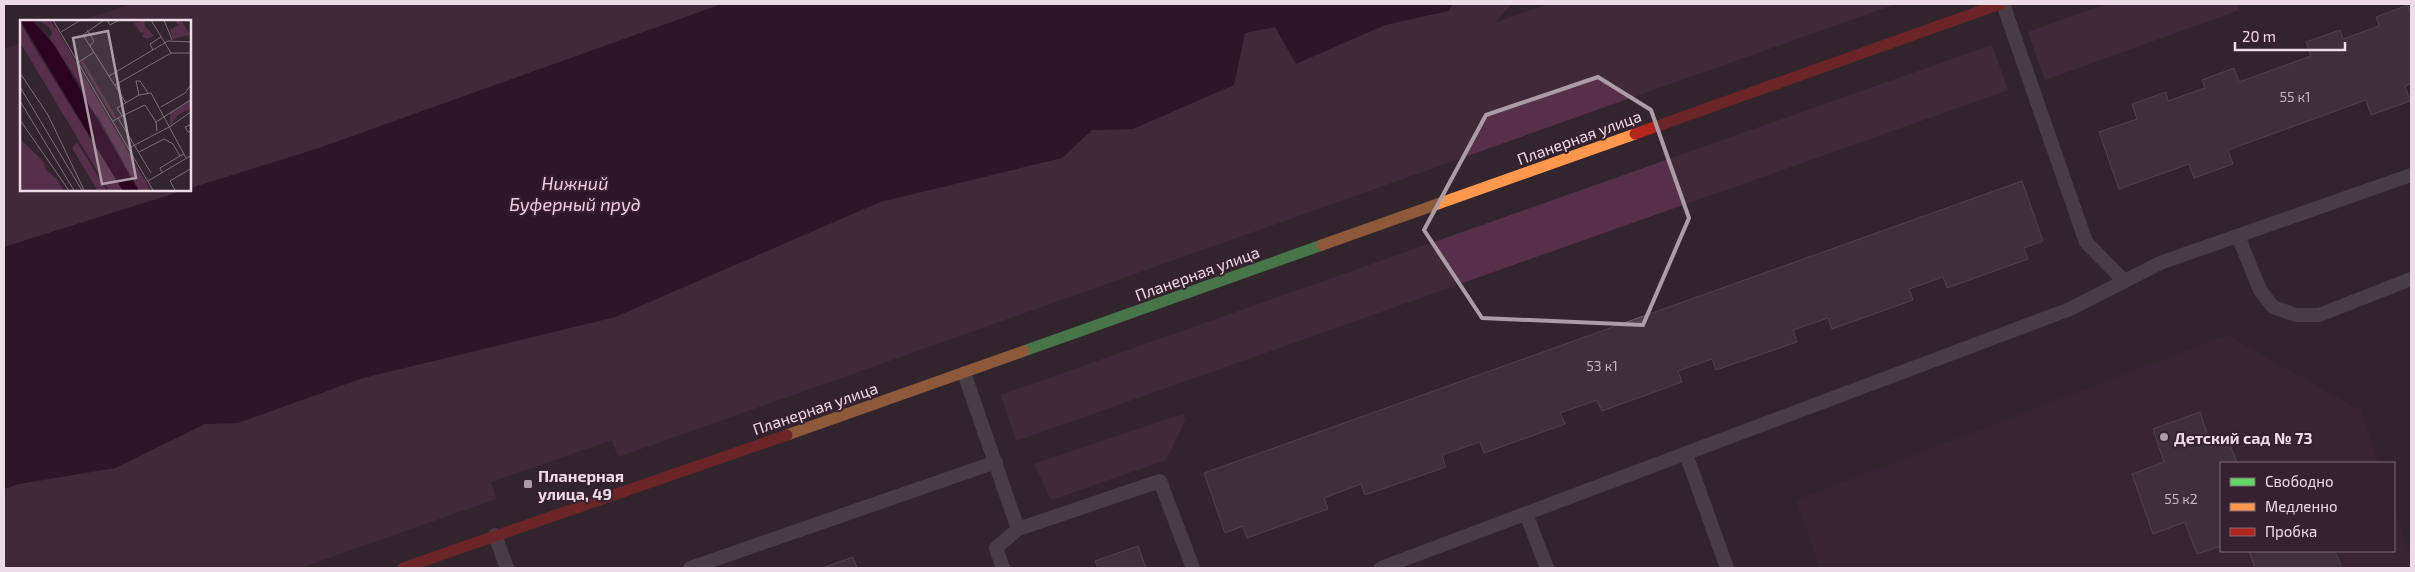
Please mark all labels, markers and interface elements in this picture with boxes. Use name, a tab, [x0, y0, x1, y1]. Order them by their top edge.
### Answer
inset map	[20, 20, 191, 191]
scale bar	[2235, 20, 2345, 52]
text: 20 m	[2242, 27, 2276, 45]
house number: 55 к1	[2279, 88, 2311, 105]
street label: Планерная улица	[1514, 106, 1644, 169]
water label: Нижний Буферный пруд	[509, 172, 641, 215]
street label: Планерная улица	[1132, 242, 1262, 305]
house number: 53 к1	[1586, 357, 1618, 374]
street label: Планерная улица	[750, 378, 880, 439]
place label: Детский сад № 73	[2174, 428, 2313, 447]
marker: Детский сад № 73	[2158, 431, 2170, 443]
legend	[2220, 462, 2395, 552]
place label: Планерная улица, 49	[538, 466, 624, 503]
text: Свободно	[2265, 472, 2334, 490]
marker: Планерная улица, 49	[522, 478, 534, 490]
house number: 55 к2	[2164, 490, 2198, 507]
text: Медленно	[2265, 497, 2338, 515]
text: Пробка	[2265, 522, 2317, 540]

